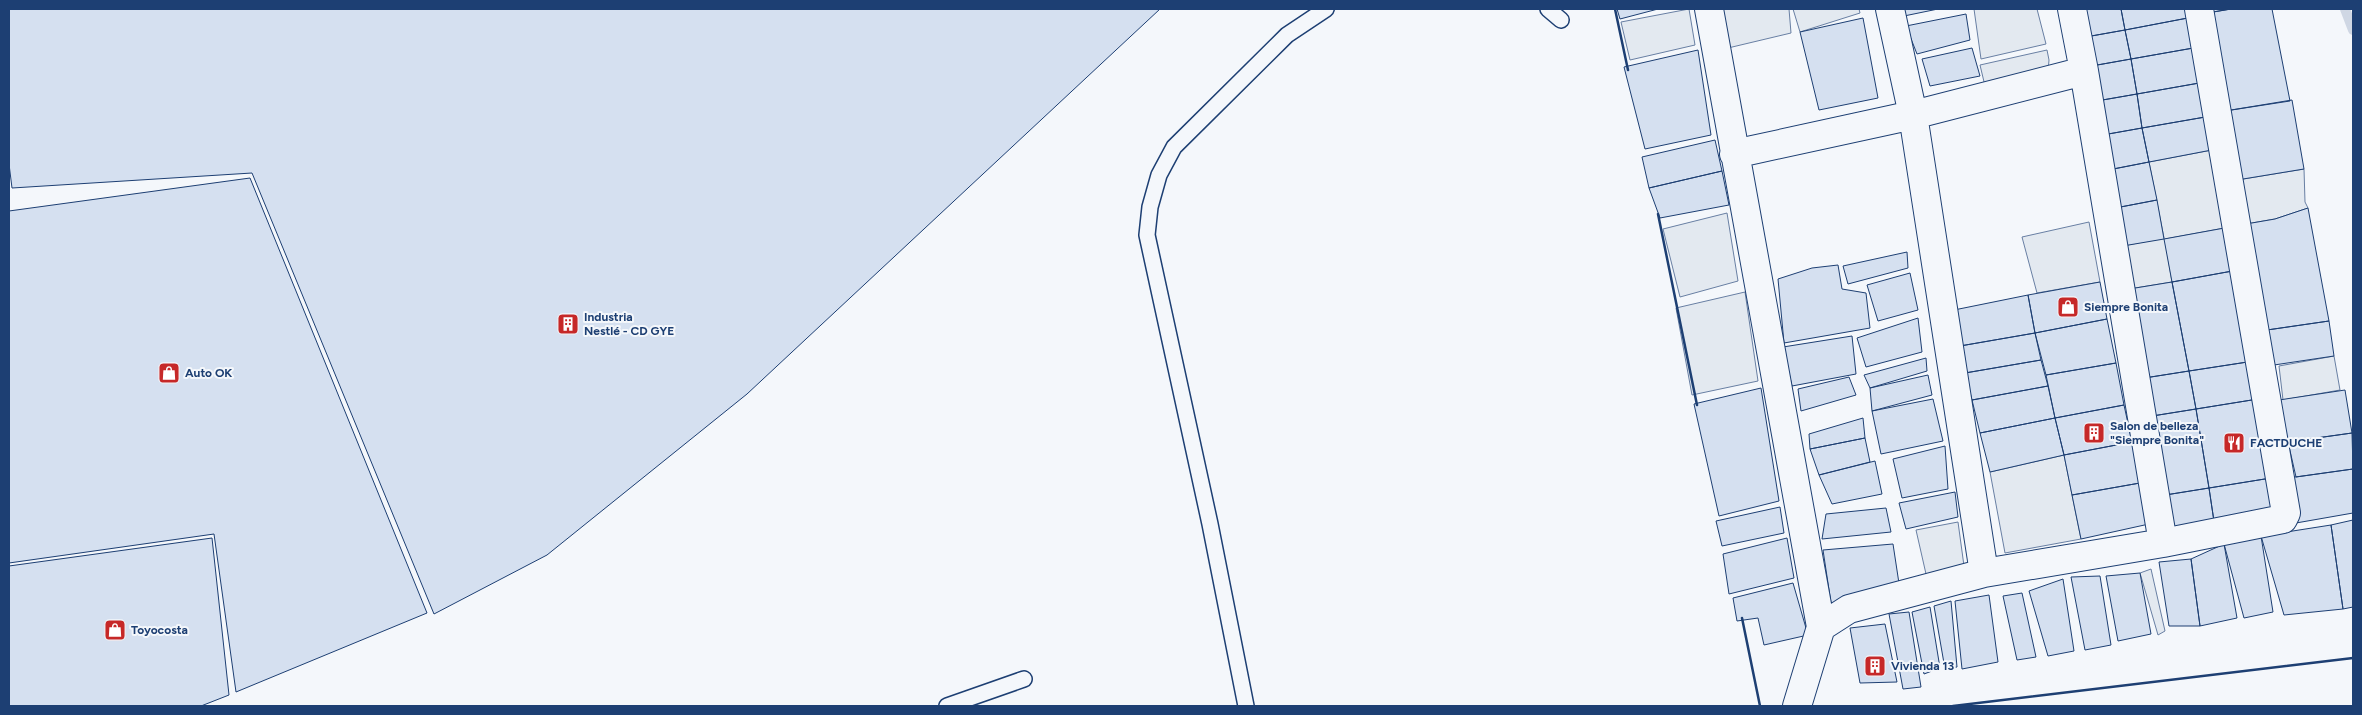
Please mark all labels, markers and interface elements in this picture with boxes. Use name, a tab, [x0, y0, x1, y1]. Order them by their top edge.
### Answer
shop icon: Siempre Bonita	[2056, 295, 2080, 319]
place label: Siempre Bonita	[2084, 300, 2168, 314]
place label: Industria Nestlé - CD GYE	[584, 310, 674, 338]
building icon: Industria Nestlé - CD GYE	[556, 312, 580, 336]
shop icon: Auto OK	[157, 361, 181, 385]
place label: Auto OK	[185, 366, 232, 380]
place label: Salon de belleza "Siempre Bonita"	[2110, 419, 2204, 447]
building icon: Salon de belleza "Siempre Bonita"	[2082, 421, 2106, 445]
restaurant icon: FACTDUCHE	[2222, 431, 2246, 455]
place label: FACTDUCHE	[2250, 436, 2322, 450]
shop icon: Toyocosta	[103, 618, 127, 642]
place label: Toyocosta	[131, 623, 188, 637]
building icon: Vivienda 13	[1863, 654, 1887, 678]
place label: Vivienda 13	[1891, 659, 1955, 673]

